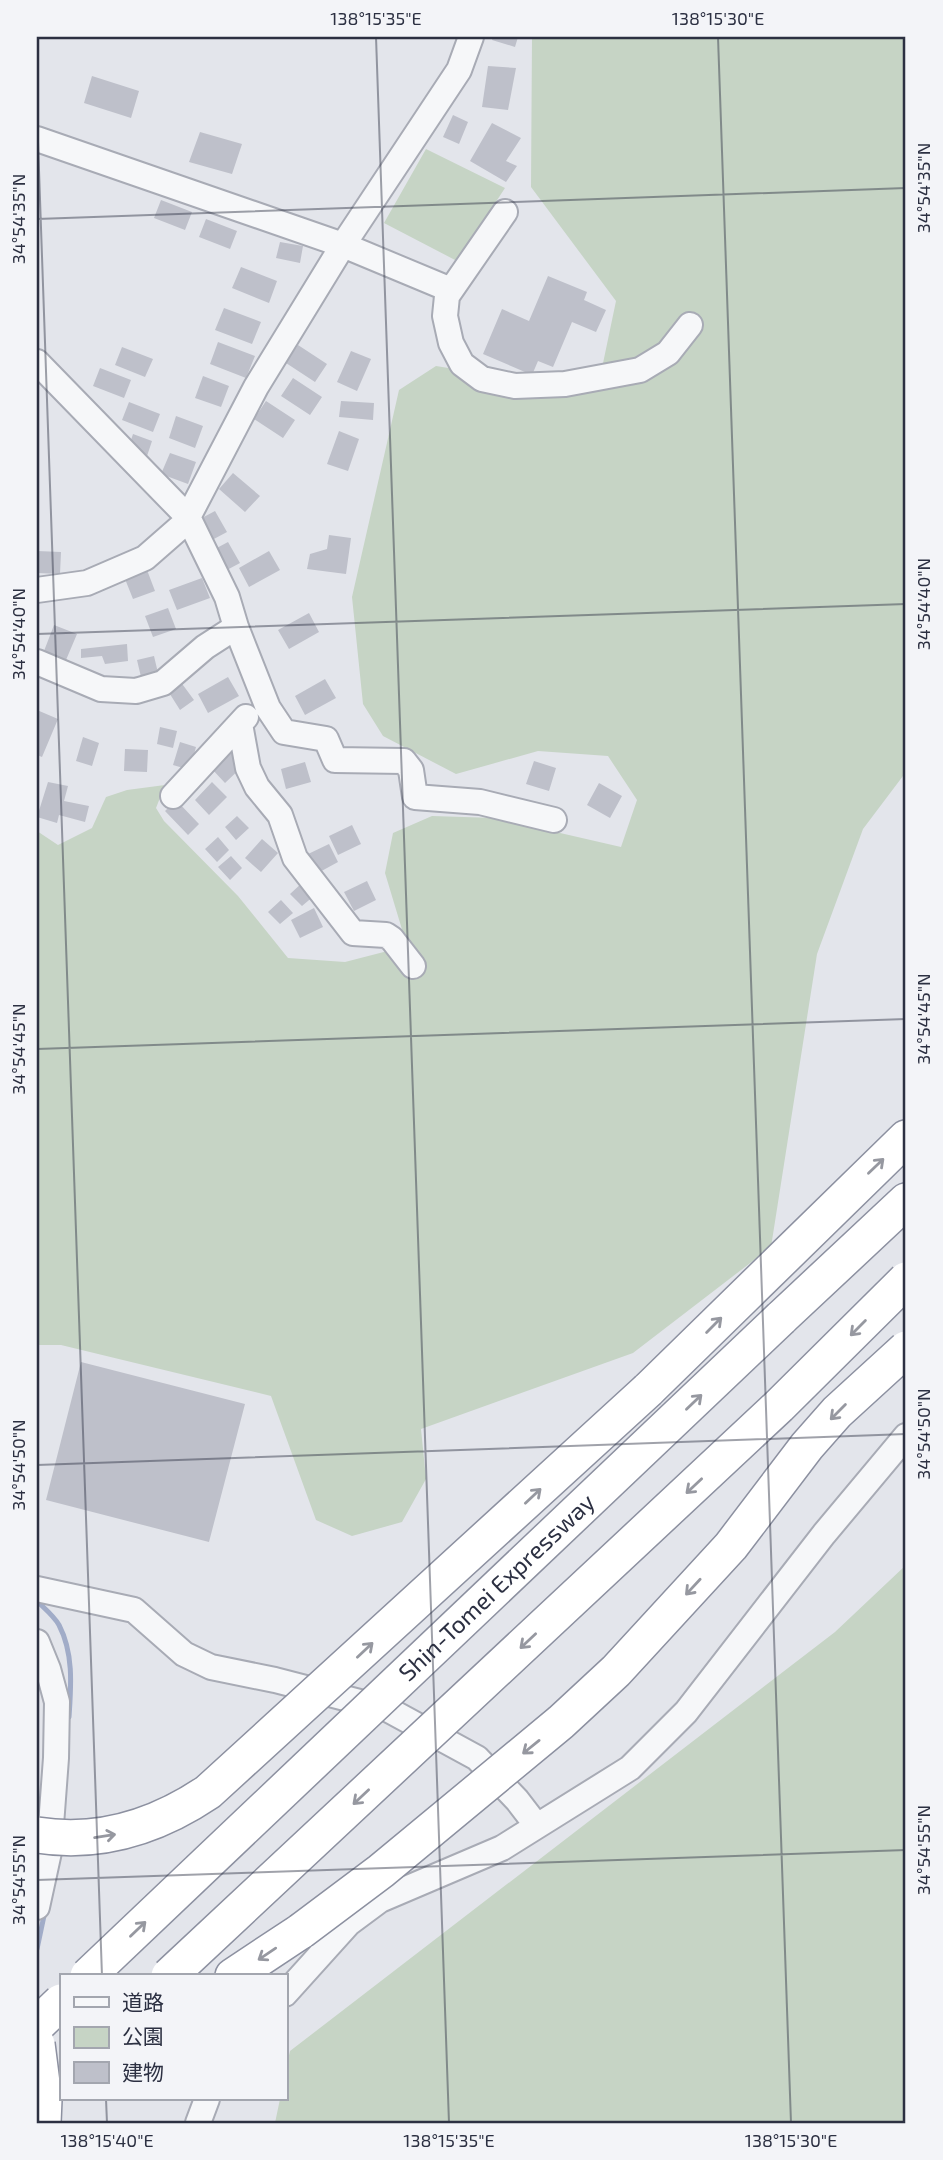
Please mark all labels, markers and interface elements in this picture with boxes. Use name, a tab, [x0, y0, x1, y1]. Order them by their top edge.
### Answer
text: 138°15'35"E	[330, 7, 422, 29]
text: 138°15'30"E	[672, 7, 764, 29]
text: 34°54'35"N	[912, 143, 934, 233]
text: 34°54'35"N	[7, 174, 29, 264]
text: 34°54'40"N	[912, 558, 934, 650]
text: 34°54'40"N	[7, 588, 29, 680]
text: 34°54'45"N	[912, 973, 934, 1065]
text: 34°54'45"N	[7, 1003, 29, 1095]
one-way arrow	[867, 1158, 885, 1175]
one-way arrow	[705, 1317, 722, 1334]
one-way arrow	[849, 1320, 866, 1337]
text: 34°54'50"N	[912, 1388, 934, 1480]
one-way arrow	[685, 1393, 702, 1410]
one-way arrow	[830, 1404, 847, 1421]
text: 34°54'50"N	[7, 1419, 29, 1511]
one-way arrow	[685, 1478, 703, 1494]
street label: Shin-Tomei Expressway	[392, 1487, 600, 1686]
one-way arrow	[524, 1488, 542, 1504]
one-way arrow	[685, 1578, 702, 1595]
one-way arrow	[519, 1633, 536, 1650]
one-way arrow	[356, 1642, 374, 1658]
one-way arrow	[523, 1739, 541, 1754]
one-way arrow	[353, 1788, 370, 1805]
text: 34°54'55"N	[912, 1805, 934, 1895]
one-way arrow	[93, 1829, 115, 1842]
text: 34°54'55"N	[7, 1835, 29, 1925]
one-way arrow	[129, 1921, 146, 1938]
one-way arrow	[258, 1947, 277, 1961]
legend	[60, 1974, 287, 2100]
text: 道路	[122, 1989, 164, 2014]
text: 公園	[122, 2023, 164, 2048]
text: 建物	[122, 2059, 164, 2084]
text: 138°15'40"E	[60, 2129, 154, 2151]
text: 138°15'35"E	[403, 2129, 495, 2151]
text: 138°15'30"E	[745, 2129, 837, 2151]

